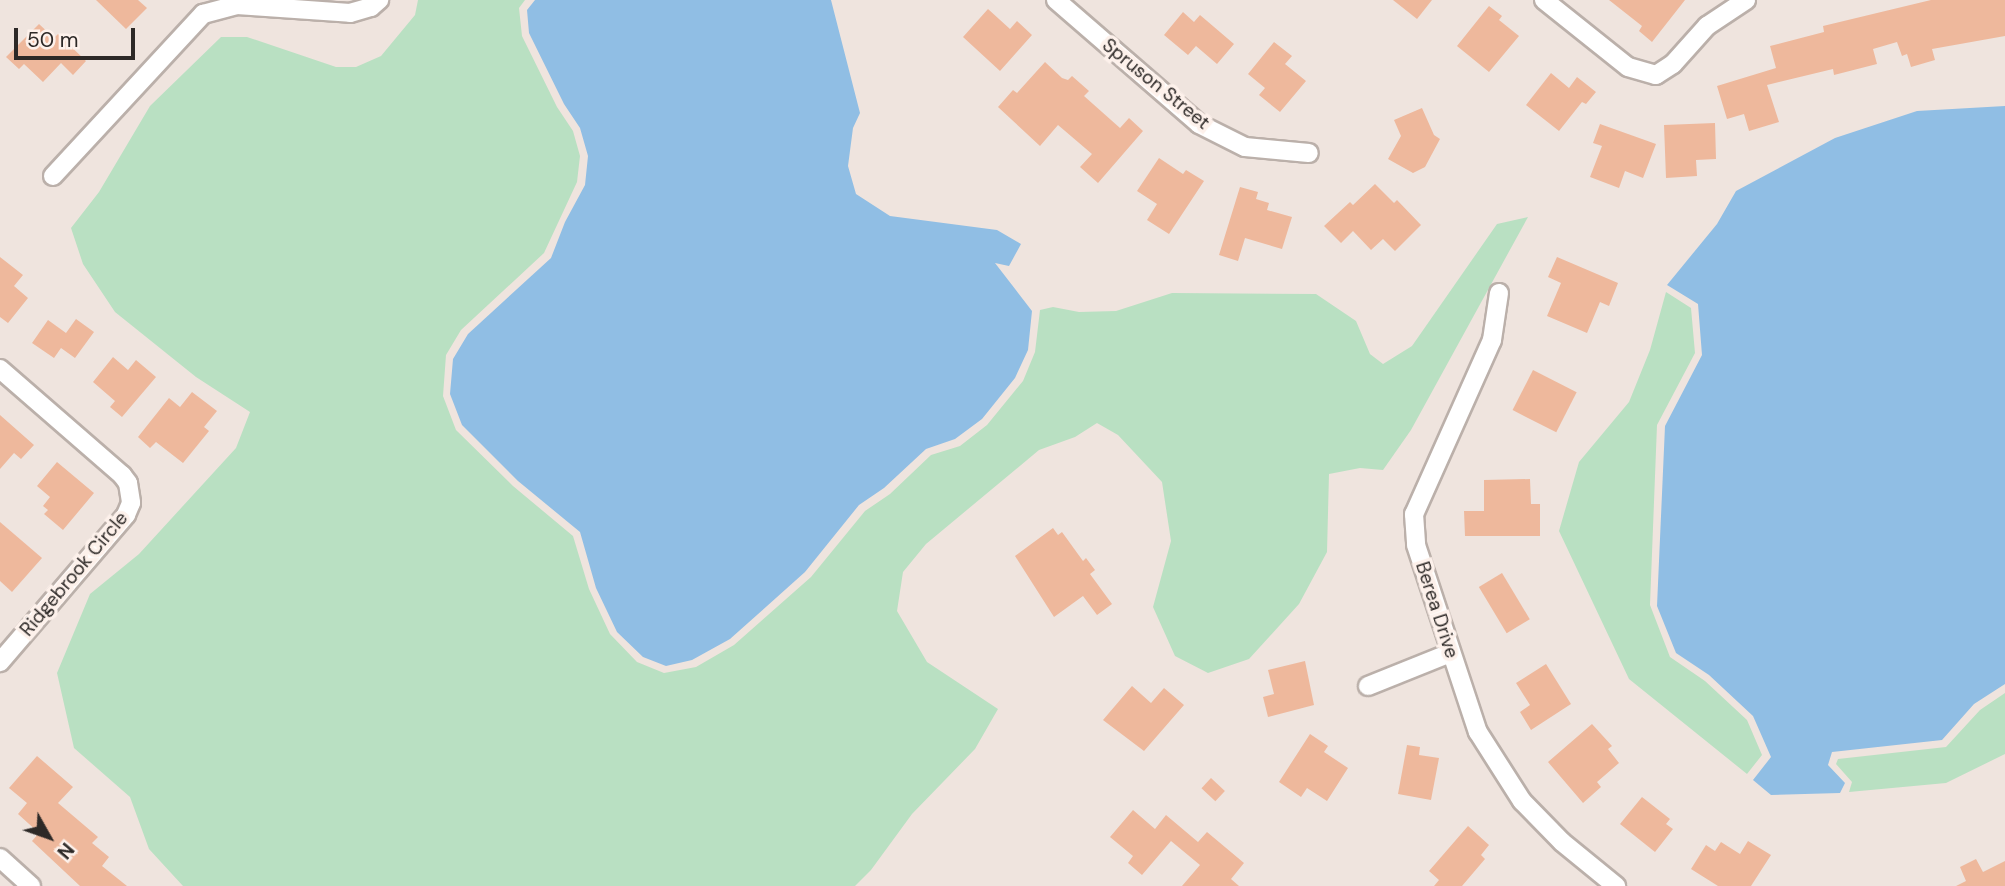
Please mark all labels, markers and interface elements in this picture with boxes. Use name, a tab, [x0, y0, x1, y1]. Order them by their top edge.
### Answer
scale bar	[18, 14, 138, 58]
text: 50 m	[27, 26, 78, 54]
street label: Spruson Street	[1098, 34, 1214, 134]
street label: Ridgebrook Circle	[15, 507, 133, 641]
street label: Berea Drive	[1411, 559, 1463, 661]
north arrow	[14, 802, 84, 872]
text: N	[51, 837, 80, 864]

